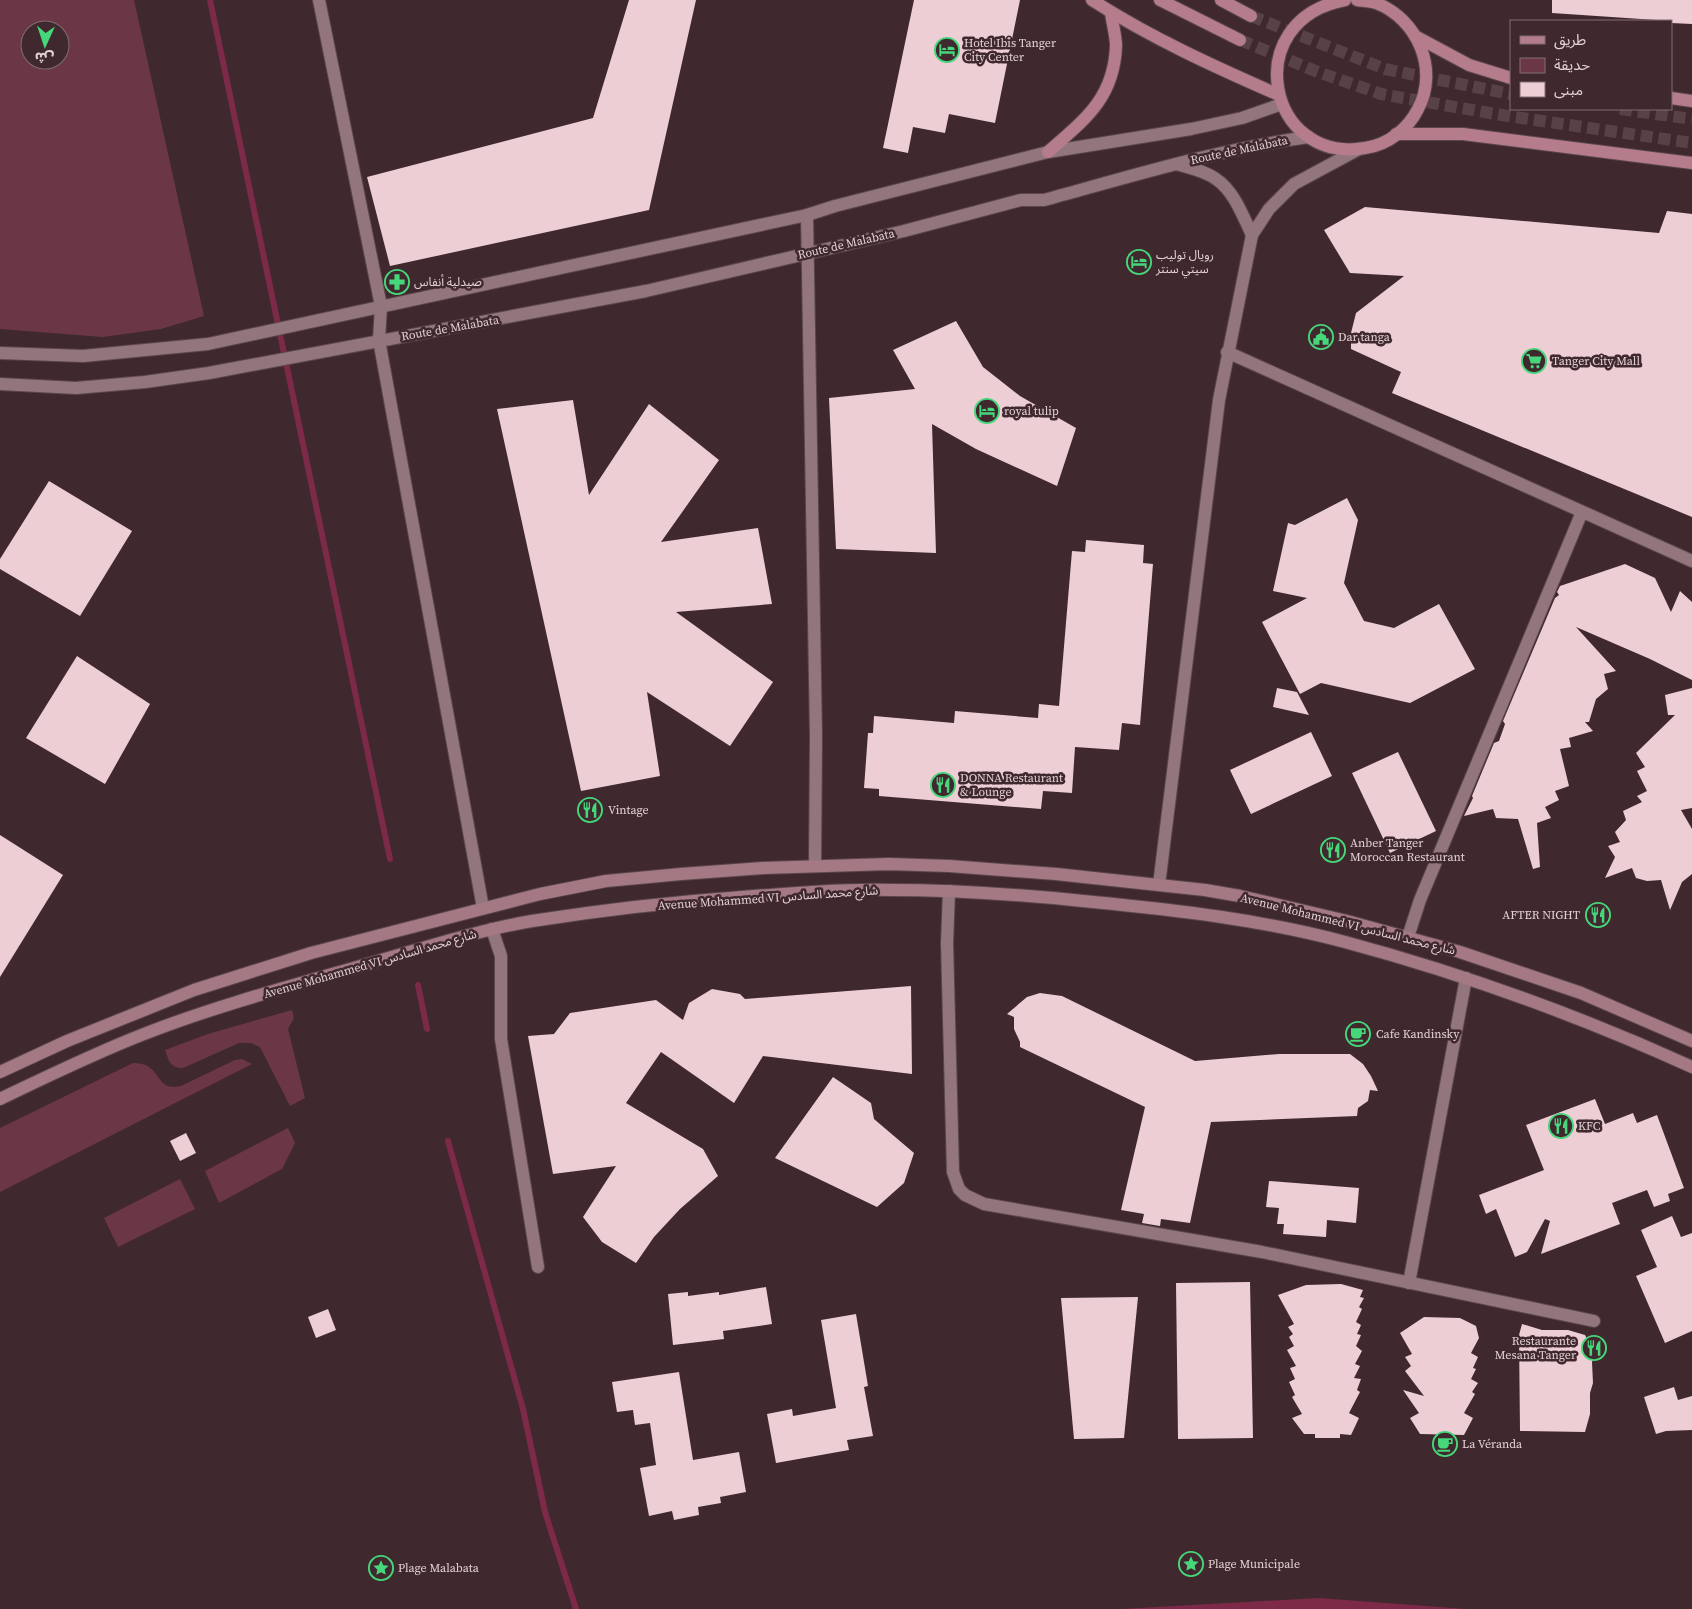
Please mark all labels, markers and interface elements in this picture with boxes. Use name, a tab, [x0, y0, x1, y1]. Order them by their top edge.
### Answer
north arrow	[20, 20, 70, 70]
legend	[1510, 20, 1672, 110]
text: طريق	[1554, 29, 1586, 50]
place label: Hotel Ibis Tanger City Center	[964, 35, 1056, 65]
hotel icon: Hotel Ibis Tanger City Center	[934, 37, 960, 63]
text: ش	[34, 47, 54, 68]
text: حديقة	[1554, 54, 1590, 75]
text: مبنى	[1554, 79, 1583, 100]
street label: Route de Malabata	[1189, 132, 1290, 168]
street label: Route de Malabata	[796, 225, 897, 263]
place label: رويال توليب سيتي سنتر	[1155, 247, 1214, 279]
hotel icon: رويال توليب سيتي سنتر	[1126, 249, 1152, 275]
pharmacy icon: صيدلية أنفاس	[384, 269, 410, 295]
place label: صيدلية أنفاس	[414, 274, 482, 290]
street label: Route de Malabata	[400, 311, 501, 344]
public building icon: Dar tanga	[1308, 324, 1334, 350]
place label: Dar tanga	[1338, 329, 1391, 345]
supermarket icon: Tanger City Mall	[1521, 348, 1547, 374]
place label: Tanger City Mall	[1552, 353, 1640, 369]
hotel icon: royal tulip	[974, 398, 1000, 424]
place label: royal tulip	[1004, 403, 1059, 419]
place label: DONNA Restaurant & Lounge	[960, 770, 1063, 800]
restaurant icon: DONNA Restaurant & Lounge	[930, 772, 956, 798]
restaurant icon: Vintage	[577, 797, 603, 823]
place label: Vintage	[608, 802, 649, 818]
place label: Anber Tanger Moroccan Restaurant	[1350, 835, 1465, 865]
restaurant icon: Anber Tanger Moroccan Restaurant	[1320, 837, 1346, 863]
street label: Avenue Mohammed VI شارع محمد السادس	[657, 882, 879, 915]
street label: Avenue Mohammed VI شارع محمد السادس	[1239, 890, 1457, 959]
restaurant icon: AFTER NIGHT	[1585, 902, 1611, 928]
place label: AFTER NIGHT	[1502, 907, 1581, 923]
street label: Avenue Mohammed VI شارع محمد السادس	[262, 926, 479, 1003]
cafe icon: Cafe Kandinsky	[1345, 1021, 1371, 1047]
place label: Cafe Kandinsky	[1376, 1026, 1460, 1042]
restaurant icon: KFC	[1548, 1113, 1574, 1139]
place label: KFC	[1578, 1118, 1601, 1134]
place label: Restaurante Mesana Tanger	[1495, 1333, 1576, 1363]
restaurant icon: Restaurante Mesana Tanger	[1581, 1335, 1607, 1361]
cafe icon: La Véranda	[1432, 1431, 1458, 1457]
place label: La Véranda	[1462, 1436, 1523, 1452]
place icon: Plage Municipale	[1178, 1551, 1204, 1577]
place icon: Plage Malabata	[368, 1555, 394, 1581]
place label: Plage Municipale	[1208, 1556, 1300, 1572]
place label: Plage Malabata	[398, 1560, 480, 1576]

